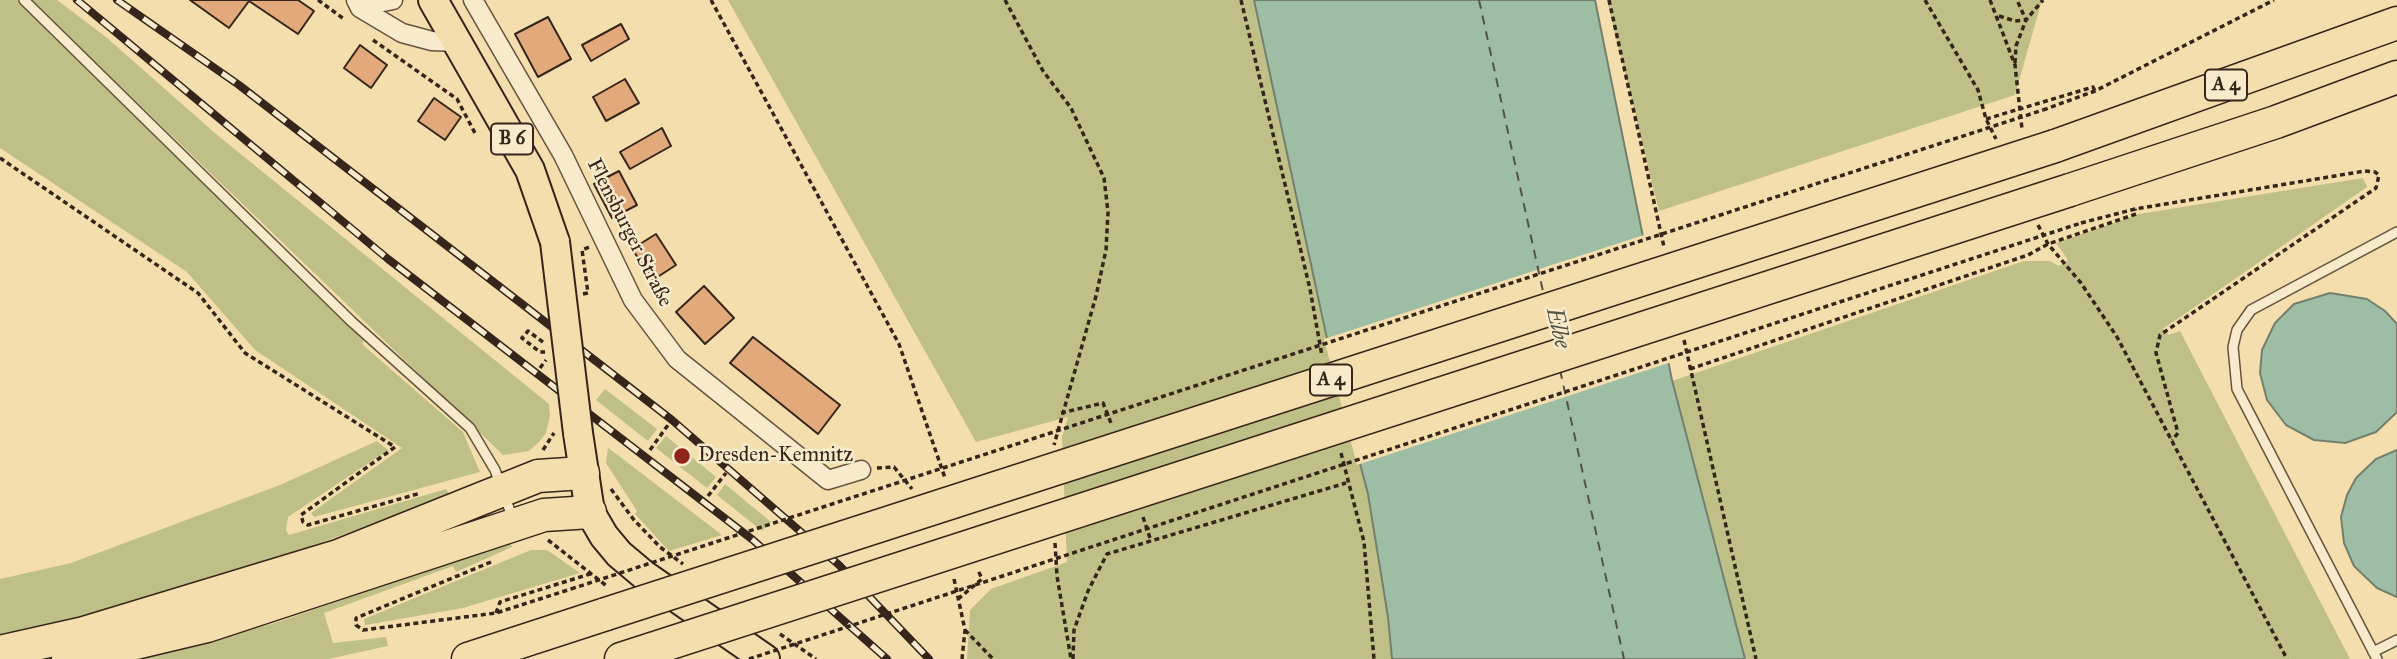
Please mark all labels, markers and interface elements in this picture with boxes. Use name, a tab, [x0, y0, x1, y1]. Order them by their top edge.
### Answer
road number: A 4	[2205, 69, 2247, 100]
road number: B 6	[491, 124, 533, 154]
street label: Flensburger Straße	[581, 155, 677, 311]
water label: Elbe	[1539, 305, 1575, 351]
road number: A 4	[1310, 364, 1352, 396]
place label: Dresden-Kemnitz	[698, 443, 853, 469]
marker: Dresden-Kemnitz	[672, 446, 692, 466]

